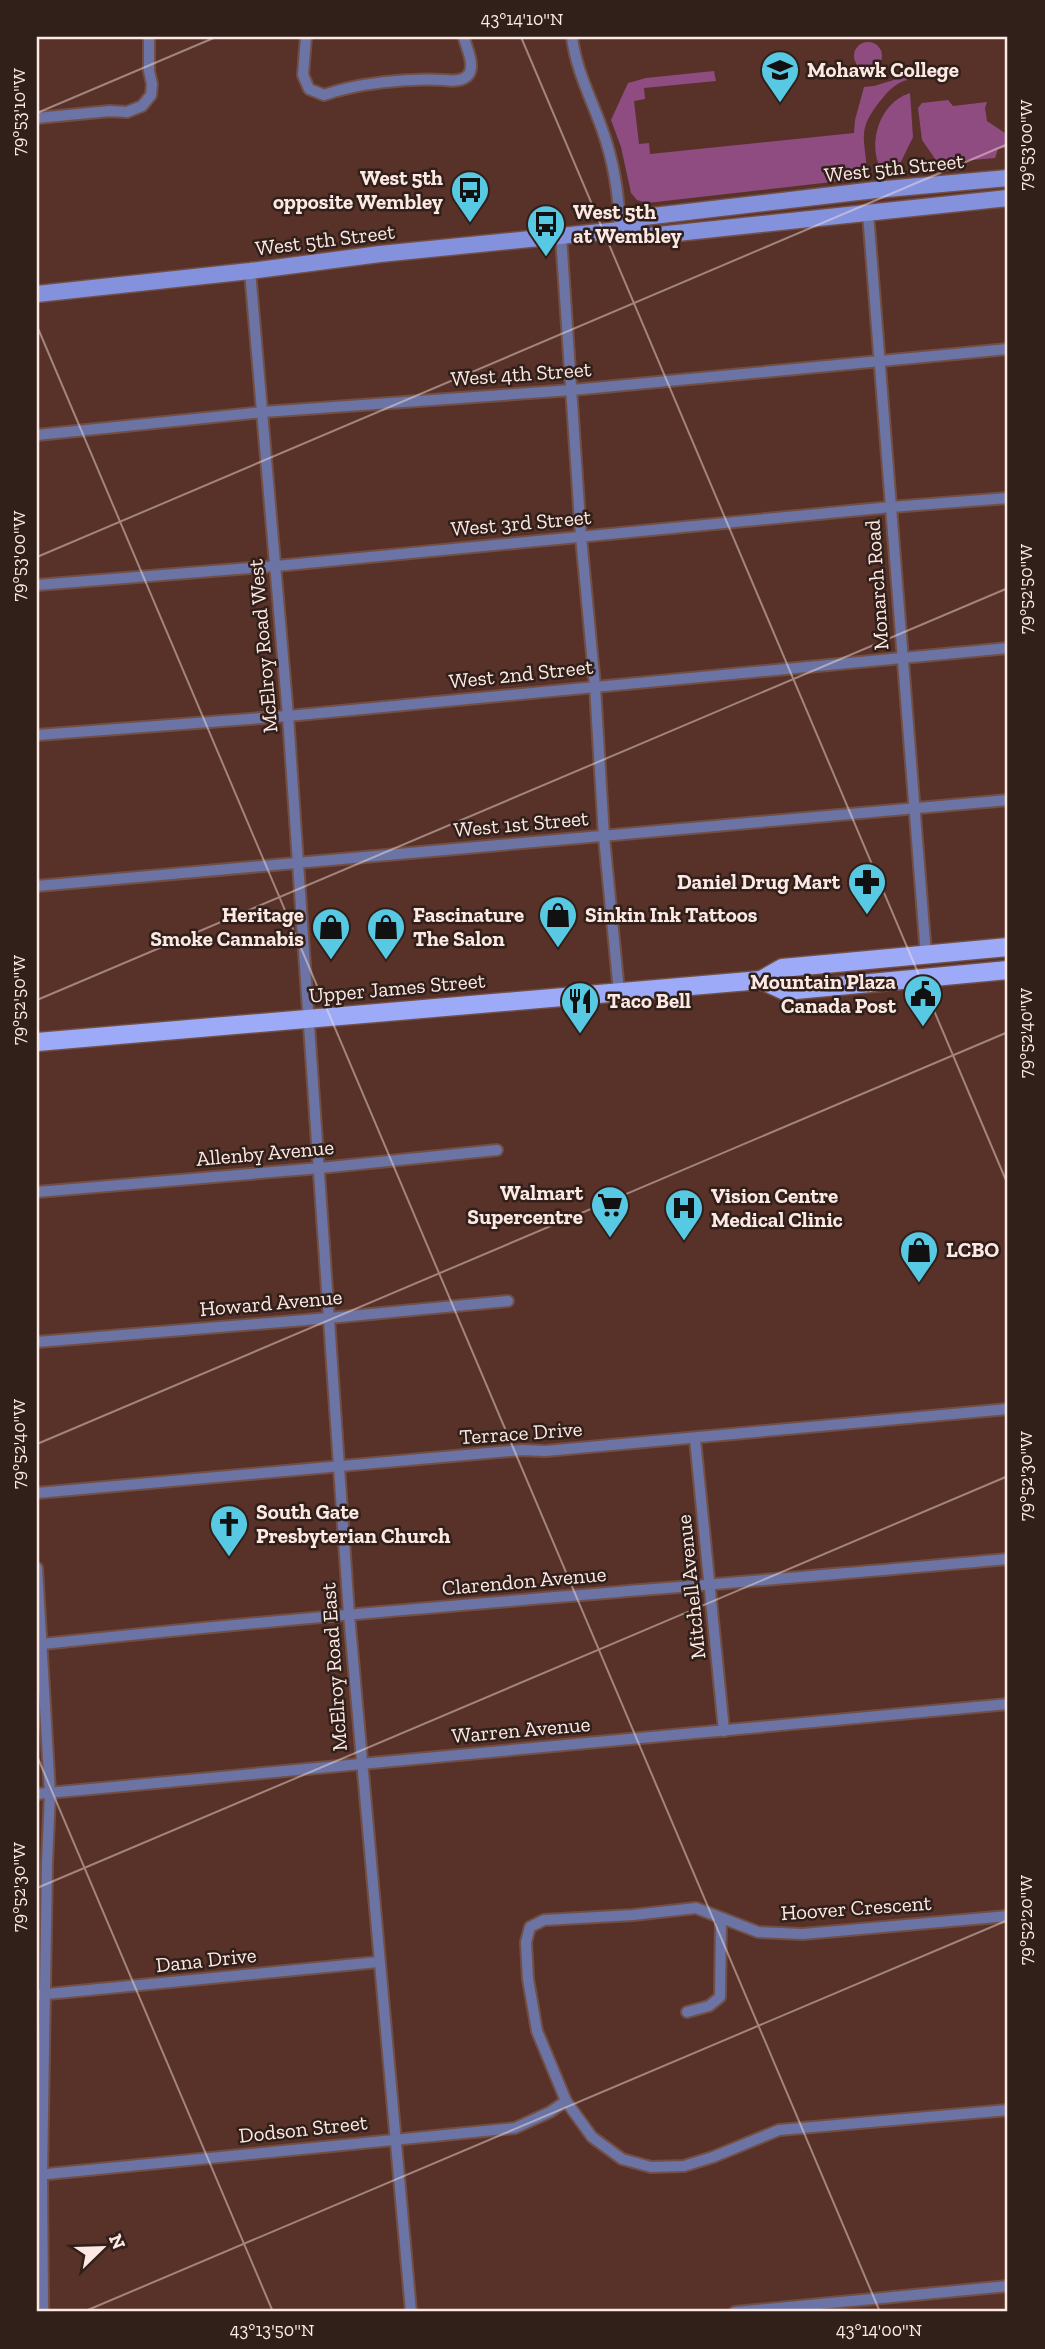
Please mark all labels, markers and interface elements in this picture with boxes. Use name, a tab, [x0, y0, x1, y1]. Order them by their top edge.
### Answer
text: 43°14'10"N	[481, 8, 563, 30]
school or university icon: Mohawk College	[759, 49, 801, 104]
place label: Mohawk College	[807, 57, 959, 82]
text: 79°53'10"W	[8, 68, 30, 156]
text: 79°53'00"W	[1015, 99, 1037, 190]
street label: West 5th Street	[823, 148, 965, 187]
place label: West 5th opposite Wembley	[273, 165, 443, 214]
bus stop icon: West 5th opposite Wembley	[449, 169, 491, 224]
place label: West 5th at Wembley	[573, 199, 682, 248]
bus stop icon: West 5th at Wembley	[525, 203, 567, 258]
street label: West 5th Street	[254, 219, 396, 260]
street label: West 4th Street	[450, 356, 592, 391]
street label: West 3rd Street	[450, 504, 592, 541]
text: 79°53'00"W	[8, 510, 30, 601]
street label: Monarch Road	[859, 518, 894, 651]
text: 79°52'50"W	[1015, 544, 1037, 634]
street label: McElroy Road West	[242, 558, 283, 734]
street label: West 2nd Street	[448, 653, 594, 694]
street label: West 1st Street	[452, 805, 590, 842]
pharmacy icon: Daniel Drug Mart	[846, 861, 888, 916]
place label: Daniel Drug Mart	[677, 869, 841, 894]
shop icon: Sinkin Ink Tattoos	[537, 894, 579, 949]
place label: Heritage Smoke Cannabis	[150, 902, 304, 951]
place label: Fascinature The Salon	[413, 902, 524, 951]
place label: Sinkin Ink Tattoos	[585, 902, 758, 927]
shop icon: Heritage Smoke Cannabis	[310, 906, 352, 961]
shop icon: Fascinature The Salon	[365, 906, 407, 961]
text: 79°52'50"W	[8, 955, 30, 1045]
street label: Upper James Street	[308, 967, 486, 1008]
place label: Mountain Plaza Canada Post	[750, 969, 897, 1018]
public building icon: Mountain Plaza Canada Post	[902, 973, 944, 1028]
restaurant icon: Taco Bell	[559, 980, 601, 1035]
place label: Taco Bell	[607, 988, 691, 1013]
text: 79°52'40"W	[1015, 988, 1037, 1078]
street label: Allenby Avenue	[195, 1134, 335, 1171]
place label: Walmart Supercentre	[467, 1180, 584, 1229]
place label: Vision Centre Medical Clinic	[711, 1183, 843, 1232]
supermarket icon: Walmart Supercentre	[589, 1184, 631, 1239]
hospital icon: Vision Centre Medical Clinic	[663, 1187, 705, 1242]
shop icon: LCBO	[898, 1229, 940, 1284]
place label: LCBO	[946, 1237, 999, 1262]
street label: Howard Avenue	[199, 1284, 343, 1321]
text: 79°52'40"W	[8, 1399, 30, 1489]
street label: Terrace Drive	[459, 1416, 583, 1449]
text: 79°52'30"W	[1015, 1431, 1037, 1521]
place label: South Gate Presbyterian Church	[256, 1499, 450, 1548]
church icon: South Gate Presbyterian Church	[208, 1503, 250, 1558]
street label: Mitchell Avenue	[670, 1513, 711, 1661]
street label: Clarendon Avenue	[441, 1561, 607, 1600]
street label: McElroy Road East	[315, 1582, 352, 1752]
street label: Warren Avenue	[451, 1711, 591, 1748]
text: 79°52'30"W	[8, 1842, 30, 1932]
text: 79°52'20"W	[1015, 1875, 1037, 1965]
street label: Hoover Crescent	[780, 1890, 932, 1925]
street label: Dana Drive	[154, 1942, 258, 1977]
street label: Dodson Street	[237, 2109, 369, 2148]
north arrow	[66, 2212, 136, 2282]
text: N	[104, 2230, 131, 2253]
text: 43°13'50"N	[230, 2319, 314, 2341]
text: 43°14'00"N	[836, 2319, 922, 2341]

